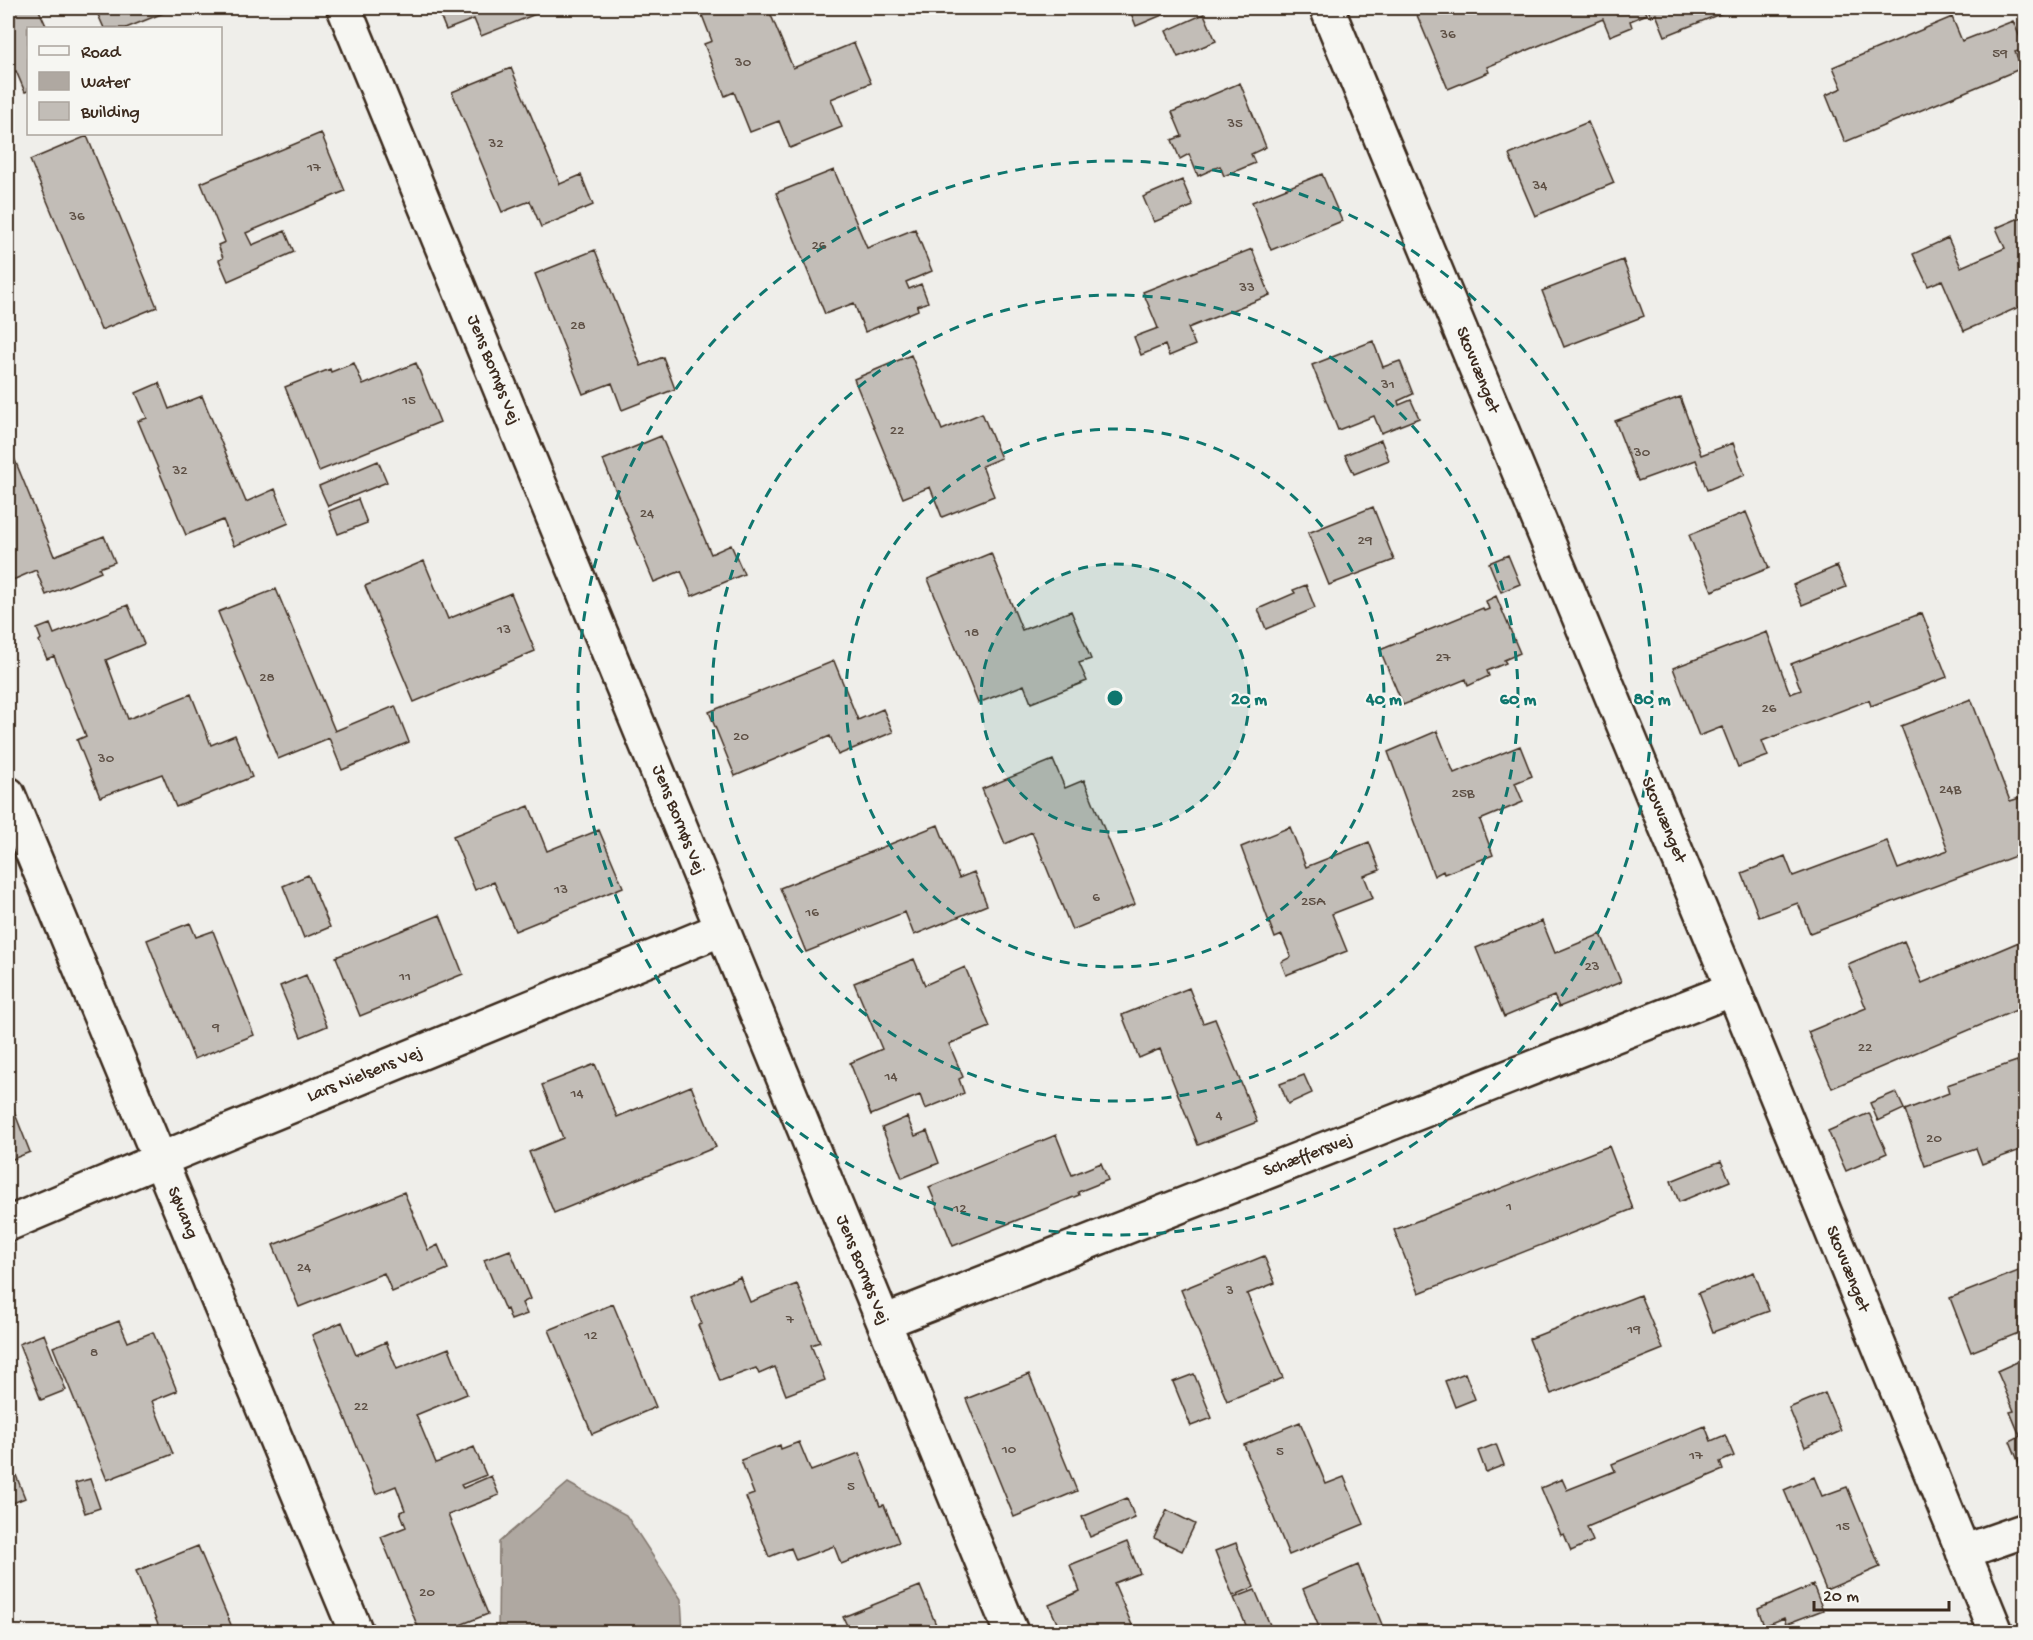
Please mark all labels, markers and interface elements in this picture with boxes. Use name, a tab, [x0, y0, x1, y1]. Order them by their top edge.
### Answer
house number: 36	[1439, 26, 1456, 44]
legend	[27, 27, 222, 135]
text: Road	[81, 43, 122, 64]
house number: 59	[1992, 45, 2008, 63]
house number: 30	[734, 54, 752, 72]
text: Water	[81, 73, 131, 94]
text: Building	[80, 103, 140, 124]
house number: 35	[1226, 115, 1243, 133]
house number: 32	[487, 135, 504, 153]
house number: 17	[306, 159, 322, 177]
house number: 34	[1532, 177, 1547, 195]
house number: 36	[68, 208, 85, 226]
house number: 26	[812, 237, 827, 255]
house number: 33	[1238, 279, 1255, 297]
street label: Jens Bornøs Vej	[461, 312, 525, 428]
house number: 28	[570, 317, 586, 335]
street label: Skovvænget	[1450, 324, 1504, 418]
house number: 31	[1380, 376, 1395, 394]
house number: 15	[401, 392, 416, 410]
house number: 22	[890, 422, 904, 440]
house number: 30	[1633, 444, 1651, 462]
house number: 32	[171, 462, 188, 480]
house number: 24	[640, 505, 654, 523]
house number: 29	[1358, 532, 1373, 550]
house number: 13	[496, 621, 511, 639]
house number: 18	[964, 624, 979, 642]
house number: 27	[1435, 649, 1452, 667]
house number: 28	[259, 669, 275, 687]
centre of rings	[1105, 688, 1125, 708]
text: 20 m	[1231, 690, 1267, 711]
text: 40 m	[1365, 690, 1402, 711]
text: 60 m	[1500, 690, 1536, 711]
text: 80 m	[1633, 690, 1671, 711]
house number: 26	[1762, 700, 1777, 718]
house number: 20	[733, 728, 749, 746]
house number: 30	[97, 750, 115, 768]
street label: Jens Bornøs Vej	[646, 762, 710, 878]
street label: Skovvænget	[1636, 774, 1691, 867]
house number: 24B	[1939, 781, 1961, 799]
house number: 25B	[1452, 785, 1475, 803]
house number: 13	[553, 881, 568, 899]
house number: 6	[1092, 889, 1100, 907]
house number: 25A	[1301, 893, 1326, 911]
house number: 16	[804, 904, 819, 922]
house number: 23	[1584, 958, 1600, 976]
house number: 11	[398, 968, 411, 986]
house number: 9	[211, 1019, 220, 1037]
house number: 22	[1858, 1039, 1872, 1057]
street label: Lars Nielsens Vej	[304, 1042, 426, 1108]
house number: 14	[883, 1068, 898, 1086]
house number: 14	[569, 1085, 584, 1103]
house number: 4	[1215, 1107, 1223, 1125]
street label: Schæffersvej	[1260, 1129, 1356, 1183]
house number: 20	[1926, 1130, 1942, 1148]
street label: Søvang	[162, 1184, 202, 1242]
house number: 1	[1505, 1198, 1512, 1216]
house number: 12	[952, 1200, 967, 1218]
street label: Jens Bornøs Vej	[830, 1212, 894, 1328]
street label: Skovvænget	[1820, 1223, 1874, 1317]
house number: 24	[297, 1259, 311, 1277]
house number: 3	[1225, 1282, 1234, 1300]
house number: 7	[785, 1311, 795, 1329]
house number: 19	[1626, 1321, 1641, 1339]
house number: 12	[583, 1327, 598, 1345]
house number: 8	[90, 1344, 98, 1362]
house number: 22	[354, 1398, 368, 1416]
house number: 10	[1001, 1441, 1017, 1459]
house number: 5	[1276, 1443, 1284, 1461]
house number: 17	[1688, 1447, 1704, 1465]
house number: 5	[847, 1478, 855, 1496]
house number: 15	[1835, 1518, 1850, 1536]
scale bar	[1814, 1574, 1949, 1612]
house number: 20	[419, 1584, 435, 1602]
text: 20 m	[1823, 1587, 1859, 1608]

